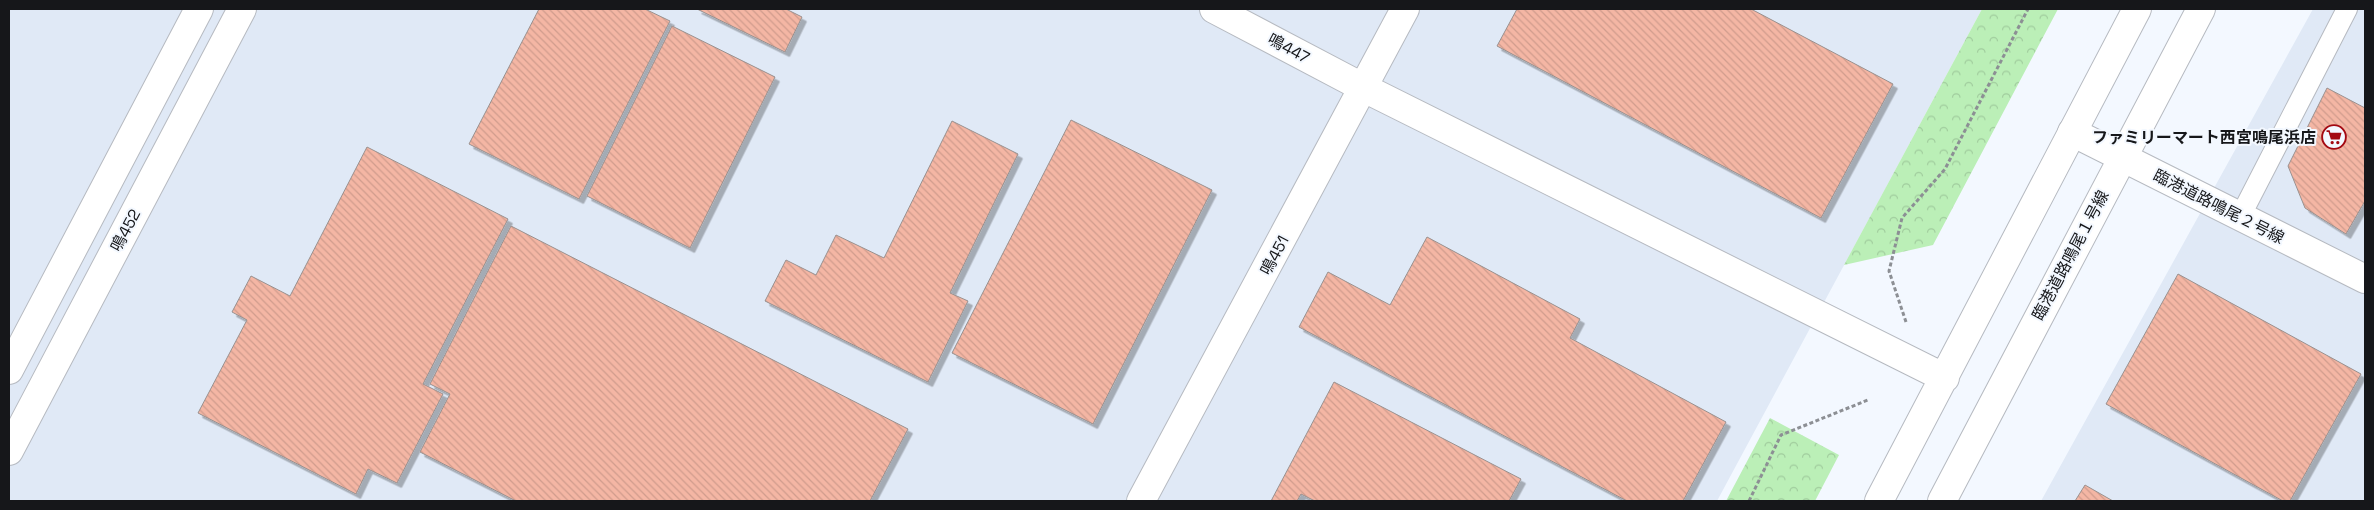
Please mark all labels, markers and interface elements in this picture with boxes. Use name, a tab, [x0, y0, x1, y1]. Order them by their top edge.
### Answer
street label: 鳴447	[1264, 29, 1313, 68]
supermarket icon: ファミリーマート西宮鳴尾浜店	[2321, 124, 2347, 150]
place label: ファミリーマート西宮鳴尾浜店	[2092, 127, 2316, 148]
street label: 臨港道路鳴尾２号線	[2150, 164, 2288, 248]
street label: 臨港道路鳴尾１号線	[2027, 187, 2114, 324]
street label: 鳴452	[106, 205, 145, 255]
street label: 鳴451	[1255, 232, 1294, 279]

